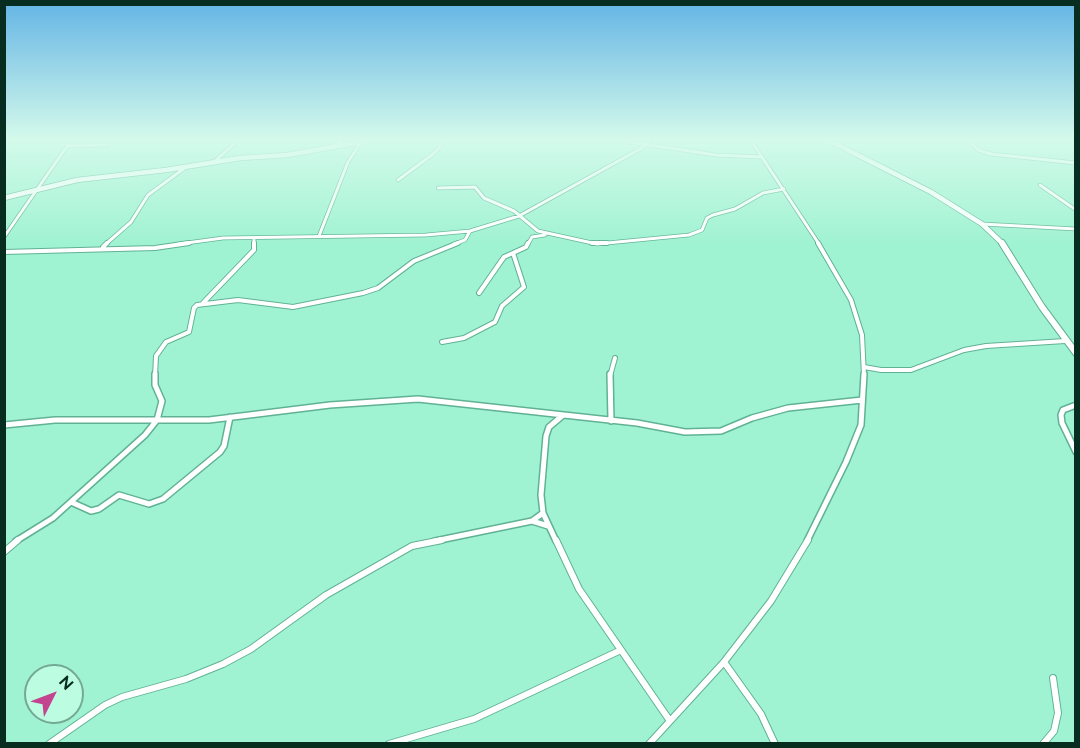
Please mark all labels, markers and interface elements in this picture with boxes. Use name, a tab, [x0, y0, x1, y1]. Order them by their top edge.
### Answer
north arrow	[24, 664, 84, 724]
text: N	[55, 672, 77, 694]

